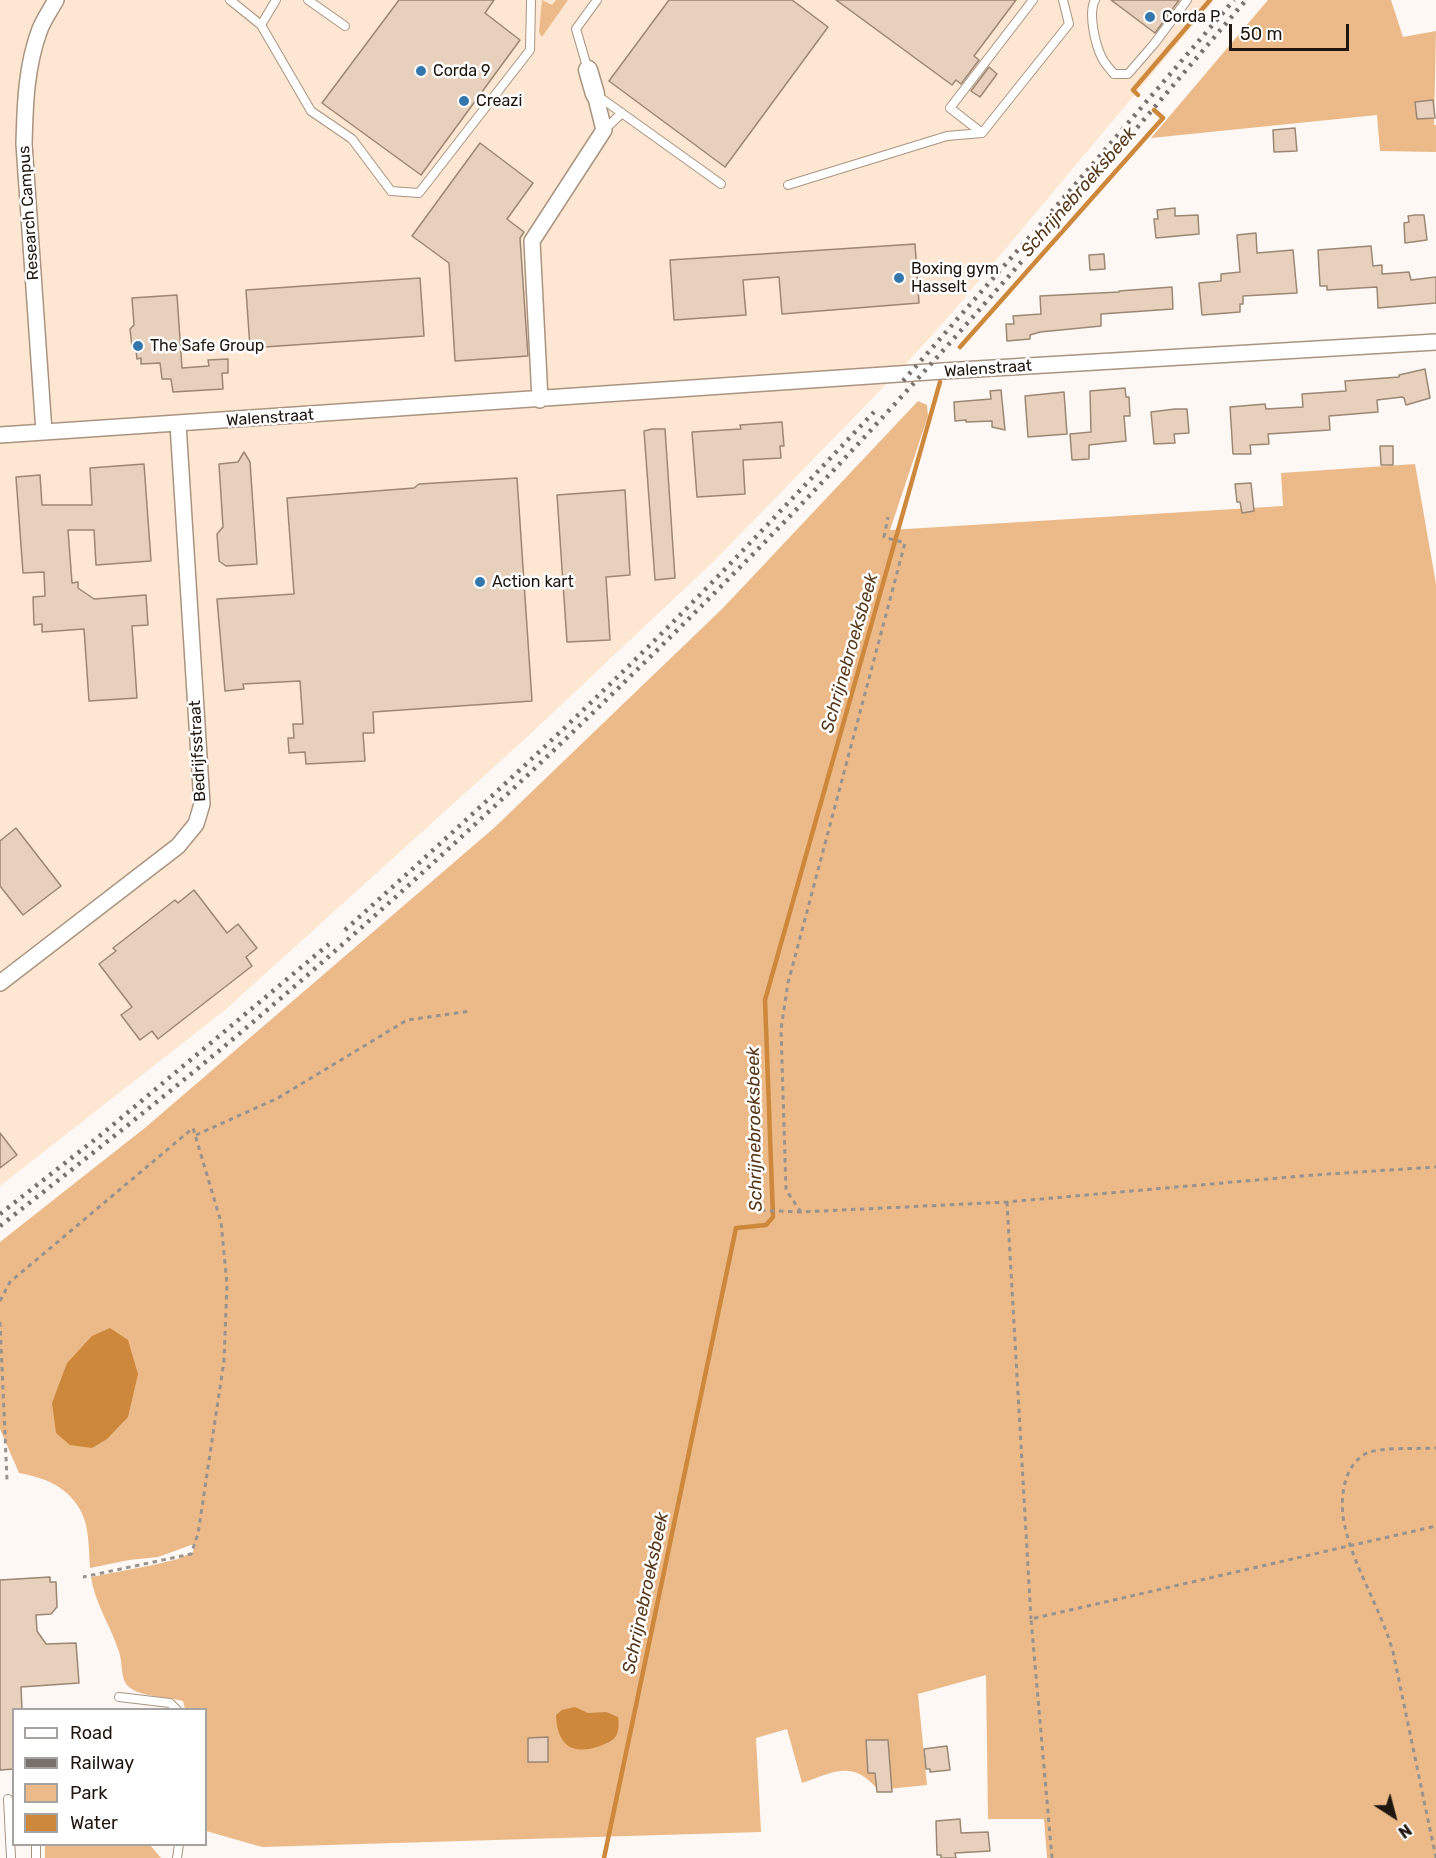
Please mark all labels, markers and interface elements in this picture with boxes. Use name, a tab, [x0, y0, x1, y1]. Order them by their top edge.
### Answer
place label: Corda P	[1162, 7, 1220, 27]
marker: Corda P	[1143, 10, 1157, 24]
scale bar	[1232, 12, 1352, 50]
text: 50 m	[1240, 23, 1283, 45]
place label: Corda 9	[433, 61, 491, 81]
marker: Corda 9	[414, 64, 428, 78]
place label: Creazi	[476, 91, 522, 111]
marker: Creazi	[457, 94, 471, 108]
water label: Schrijnebroeksbeek	[1017, 123, 1141, 261]
street label: Research Campus	[15, 145, 43, 281]
place label: Boxing gym Hasselt	[911, 259, 999, 297]
marker: Boxing gym Hasselt	[892, 271, 906, 285]
place label: The Safe Group	[150, 336, 264, 356]
marker: The Safe Group	[131, 339, 145, 353]
street label: Walenstraat	[943, 356, 1033, 382]
street label: Walenstraat	[225, 405, 315, 431]
water label: Schrijnebroeksbeek	[817, 571, 883, 735]
place label: Action kart	[492, 572, 574, 592]
marker: Action kart	[473, 575, 487, 589]
street label: Bedrijfsstraat	[186, 700, 210, 802]
water label: Schrijnebroeksbeek	[743, 1046, 767, 1212]
water label: Schrijnebroeksbeek	[618, 1510, 674, 1676]
legend	[12, 1708, 207, 1846]
text: Road	[70, 1722, 113, 1744]
text: Railway	[70, 1752, 134, 1774]
text: Park	[70, 1782, 107, 1804]
north arrow	[1364, 1786, 1424, 1846]
text: Water	[70, 1812, 118, 1834]
text: N	[1395, 1820, 1415, 1842]

